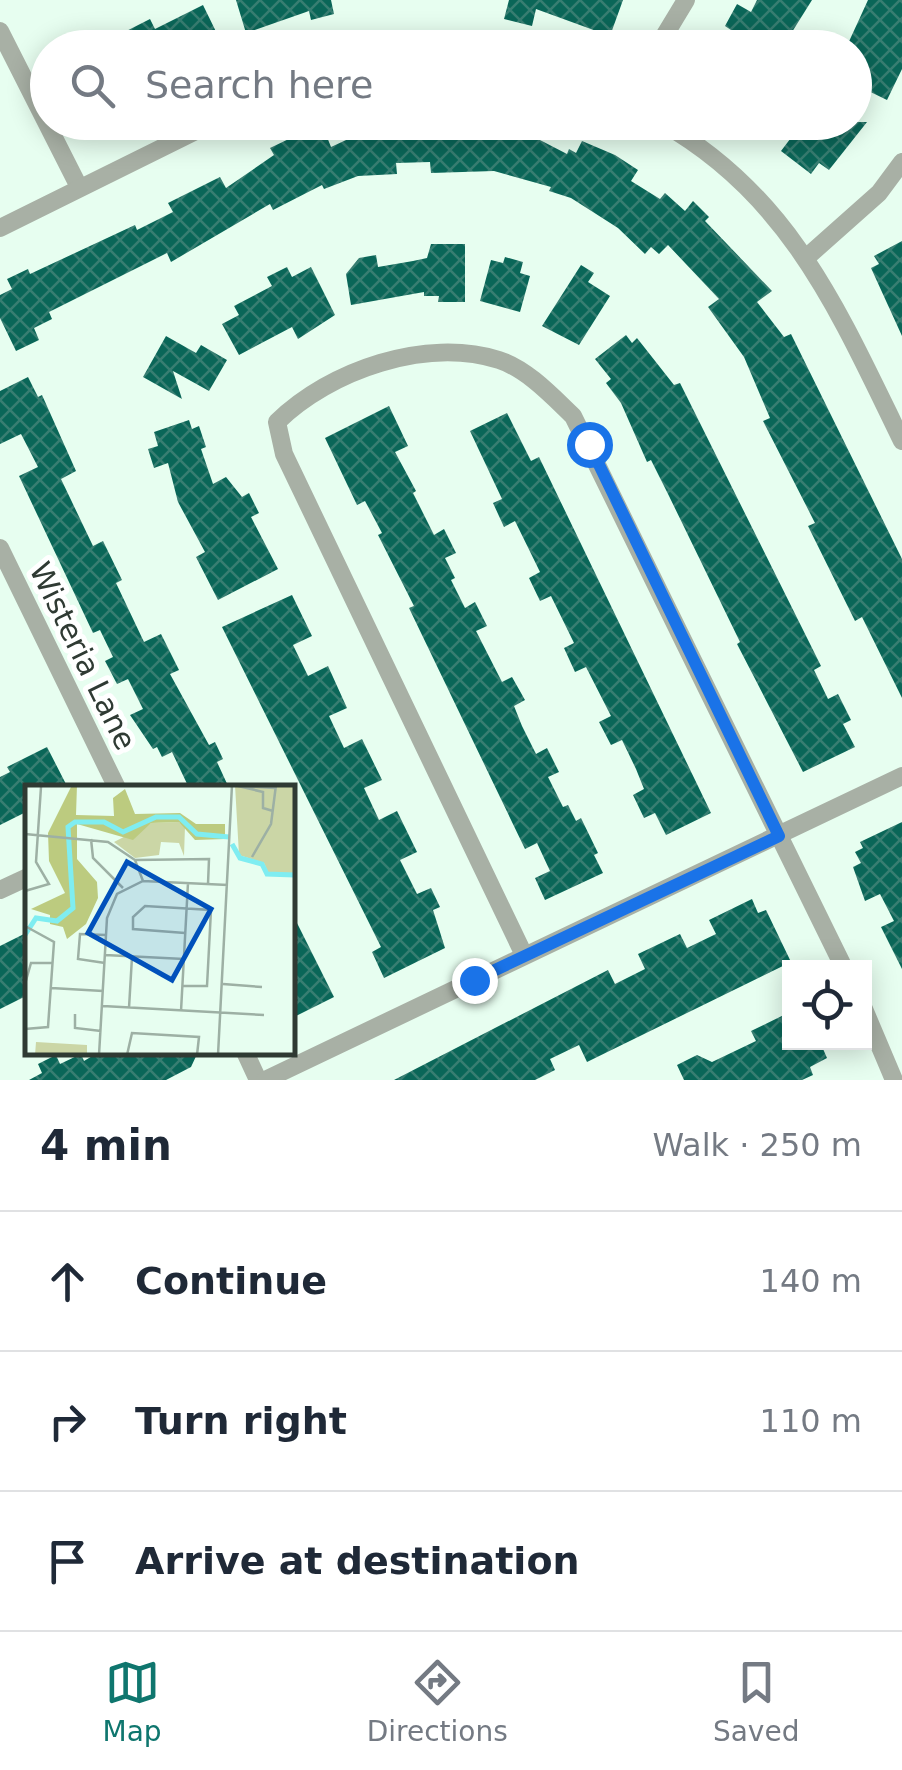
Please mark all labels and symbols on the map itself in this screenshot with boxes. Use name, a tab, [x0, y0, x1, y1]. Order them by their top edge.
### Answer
route start	[567, 422, 613, 468]
street label: Wisteria Lane	[22, 556, 144, 756]
inset map	[25, 785, 295, 1055]
route end	[452, 958, 498, 1004]

